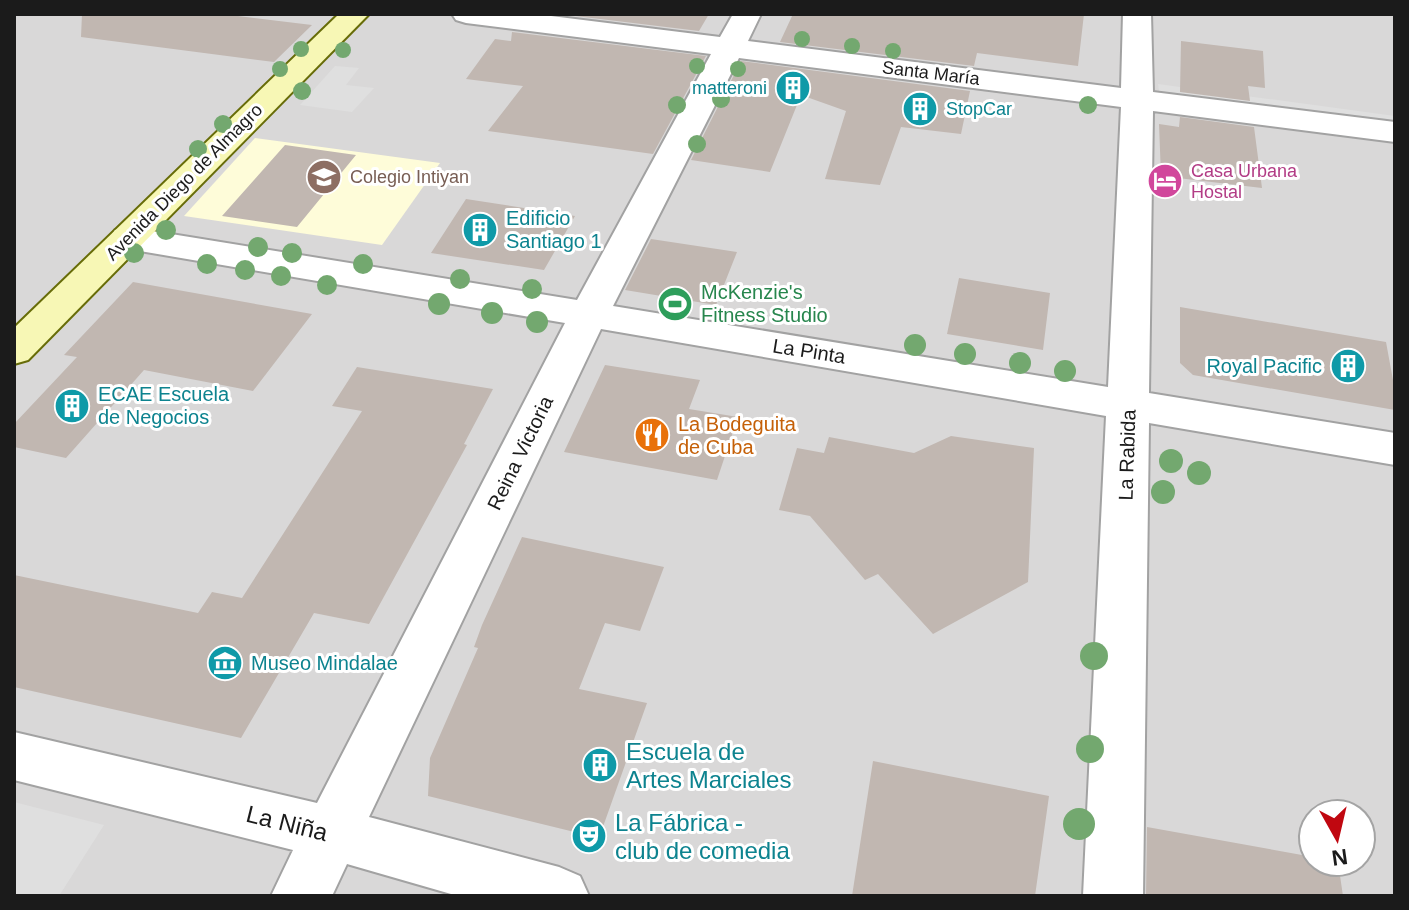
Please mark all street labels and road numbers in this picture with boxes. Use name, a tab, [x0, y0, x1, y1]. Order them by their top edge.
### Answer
street label: Santa María	[881, 57, 982, 89]
street label: Avenida Diego de Almagro	[102, 100, 266, 264]
street label: La Pinta	[771, 334, 848, 368]
street label: Reina Victoria	[483, 392, 557, 514]
street label: La Rabida	[1114, 408, 1140, 501]
street label: La Niña	[244, 800, 331, 846]

